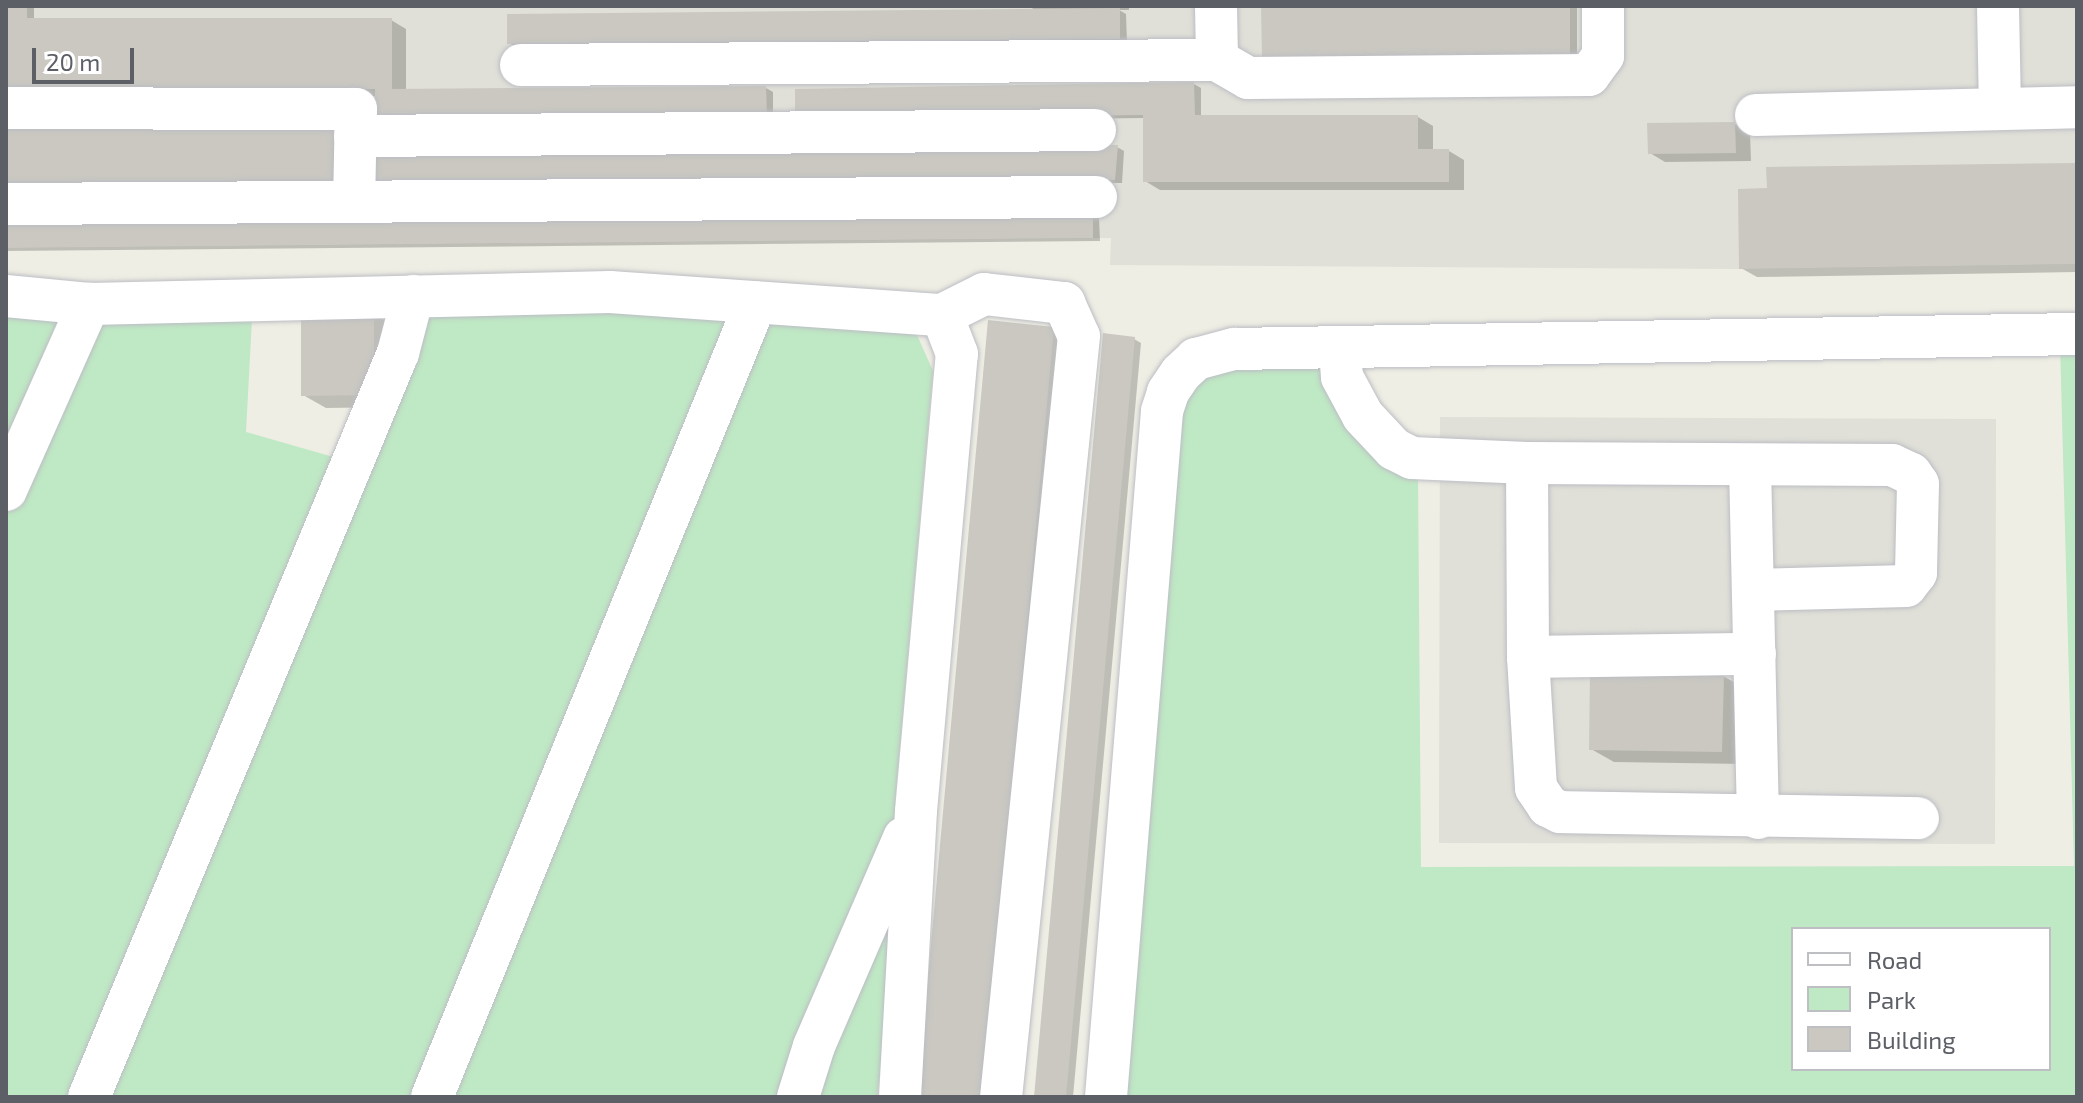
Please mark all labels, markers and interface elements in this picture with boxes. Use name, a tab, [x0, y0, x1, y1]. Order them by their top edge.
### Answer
scale bar	[36, 32, 138, 82]
text: 20 m	[46, 47, 100, 76]
legend	[1791, 927, 2051, 1071]
text: Road	[1867, 945, 1922, 974]
text: Park	[1867, 985, 1916, 1014]
text: Building	[1867, 1025, 1956, 1054]

